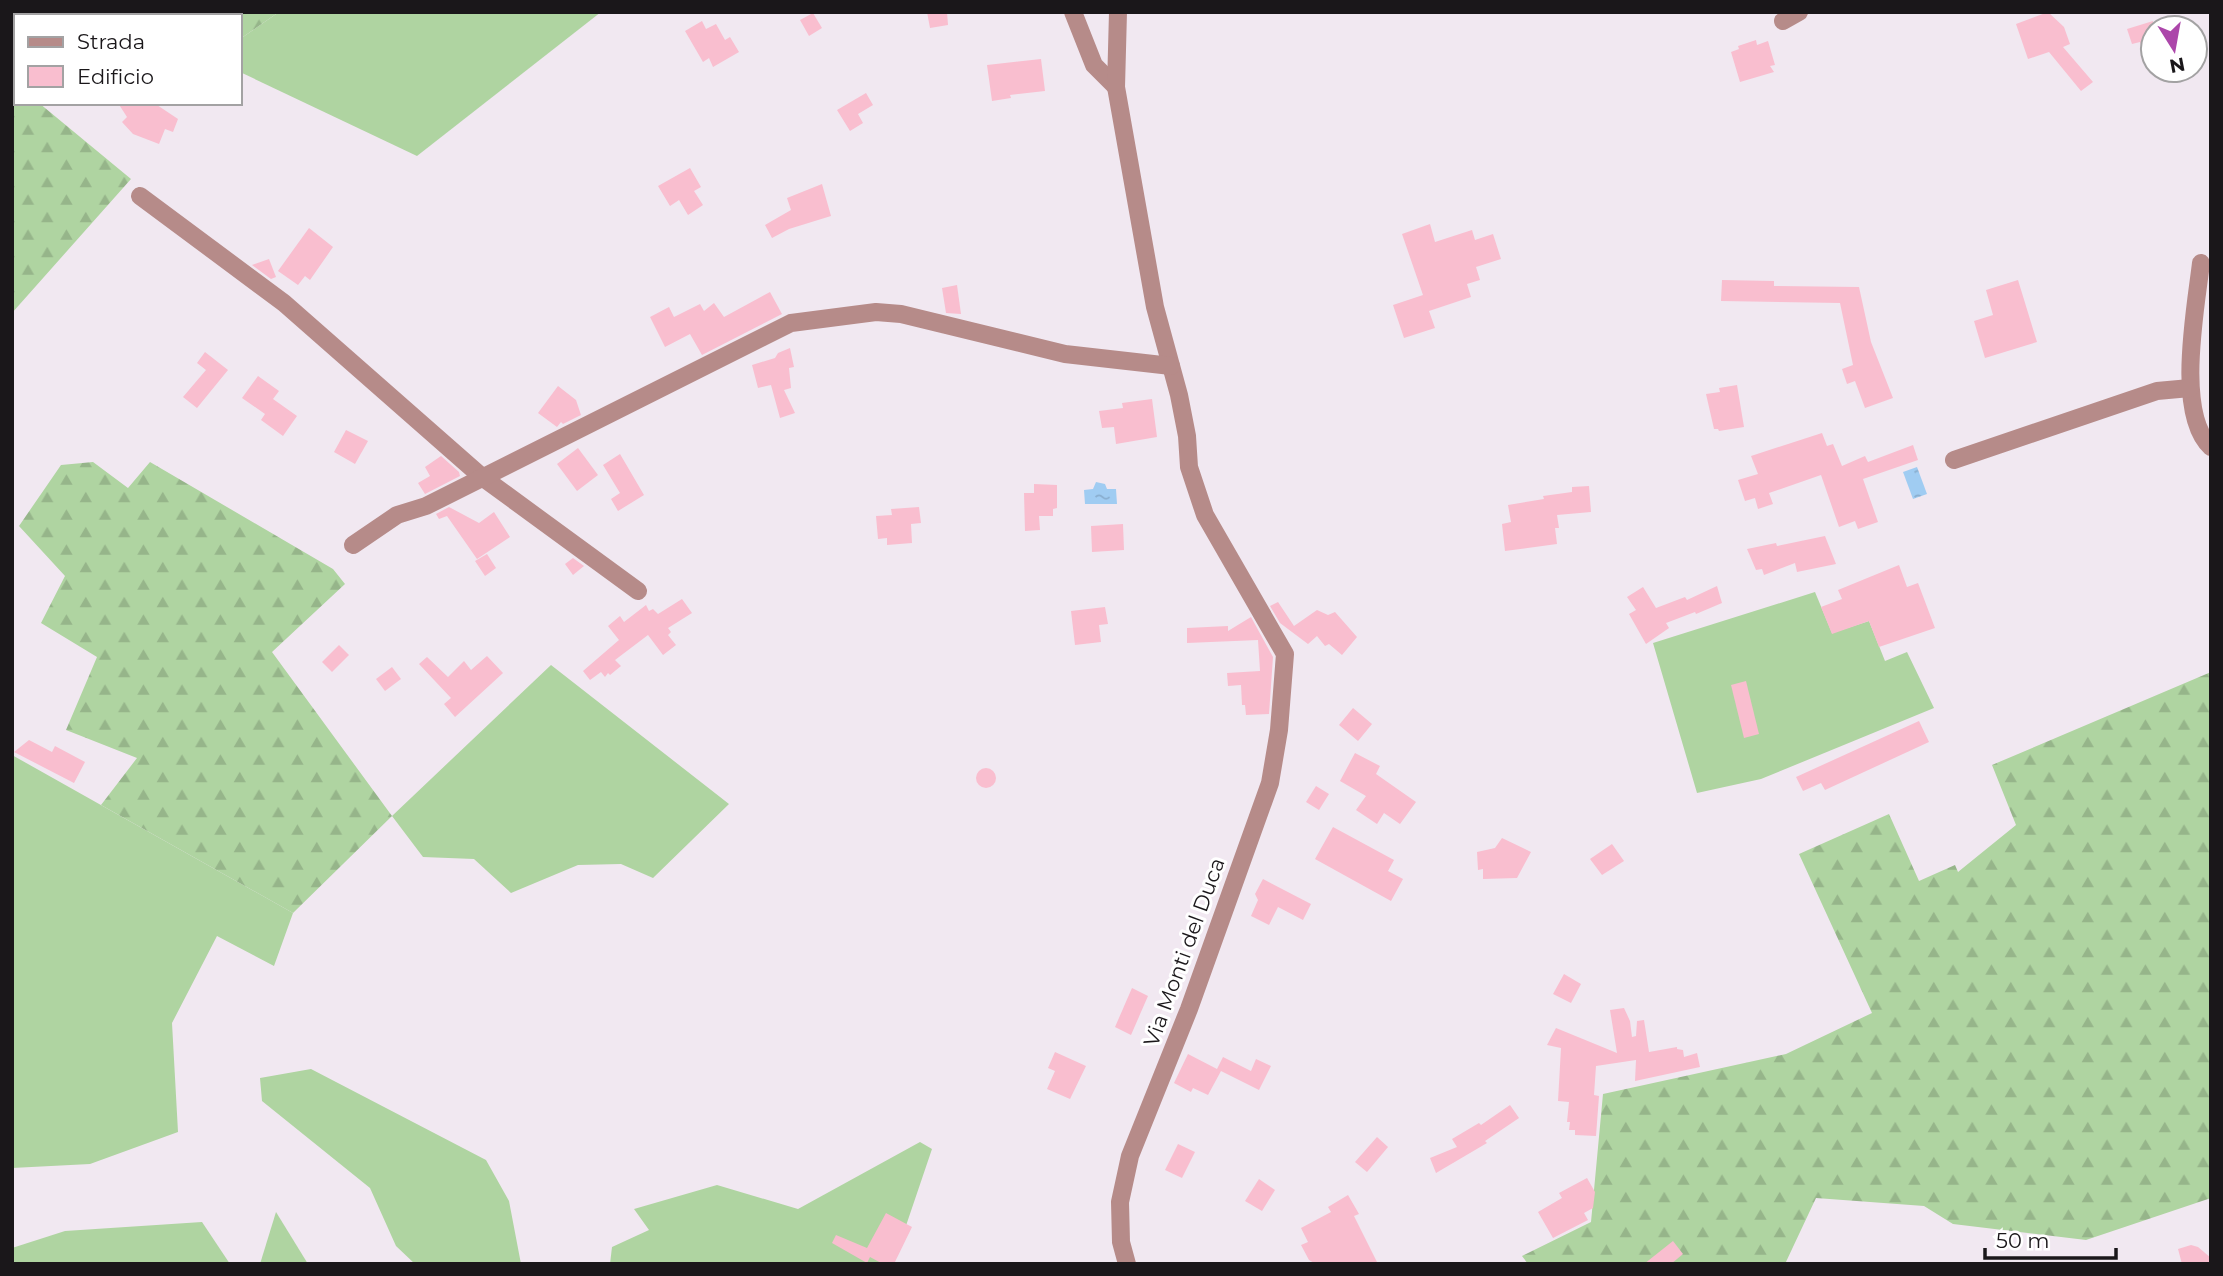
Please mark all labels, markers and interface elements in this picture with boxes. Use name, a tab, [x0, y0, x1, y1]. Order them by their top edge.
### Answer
legend	[14, 14, 242, 105]
north arrow	[2139, 14, 2209, 84]
text: Strada	[77, 29, 145, 54]
text: N	[2167, 52, 2187, 78]
text: Edificio	[77, 64, 154, 89]
street label: Via Monti del Duca	[1138, 854, 1230, 1050]
scale bar	[1985, 1216, 2116, 1260]
text: 50 m	[1996, 1228, 2050, 1253]

